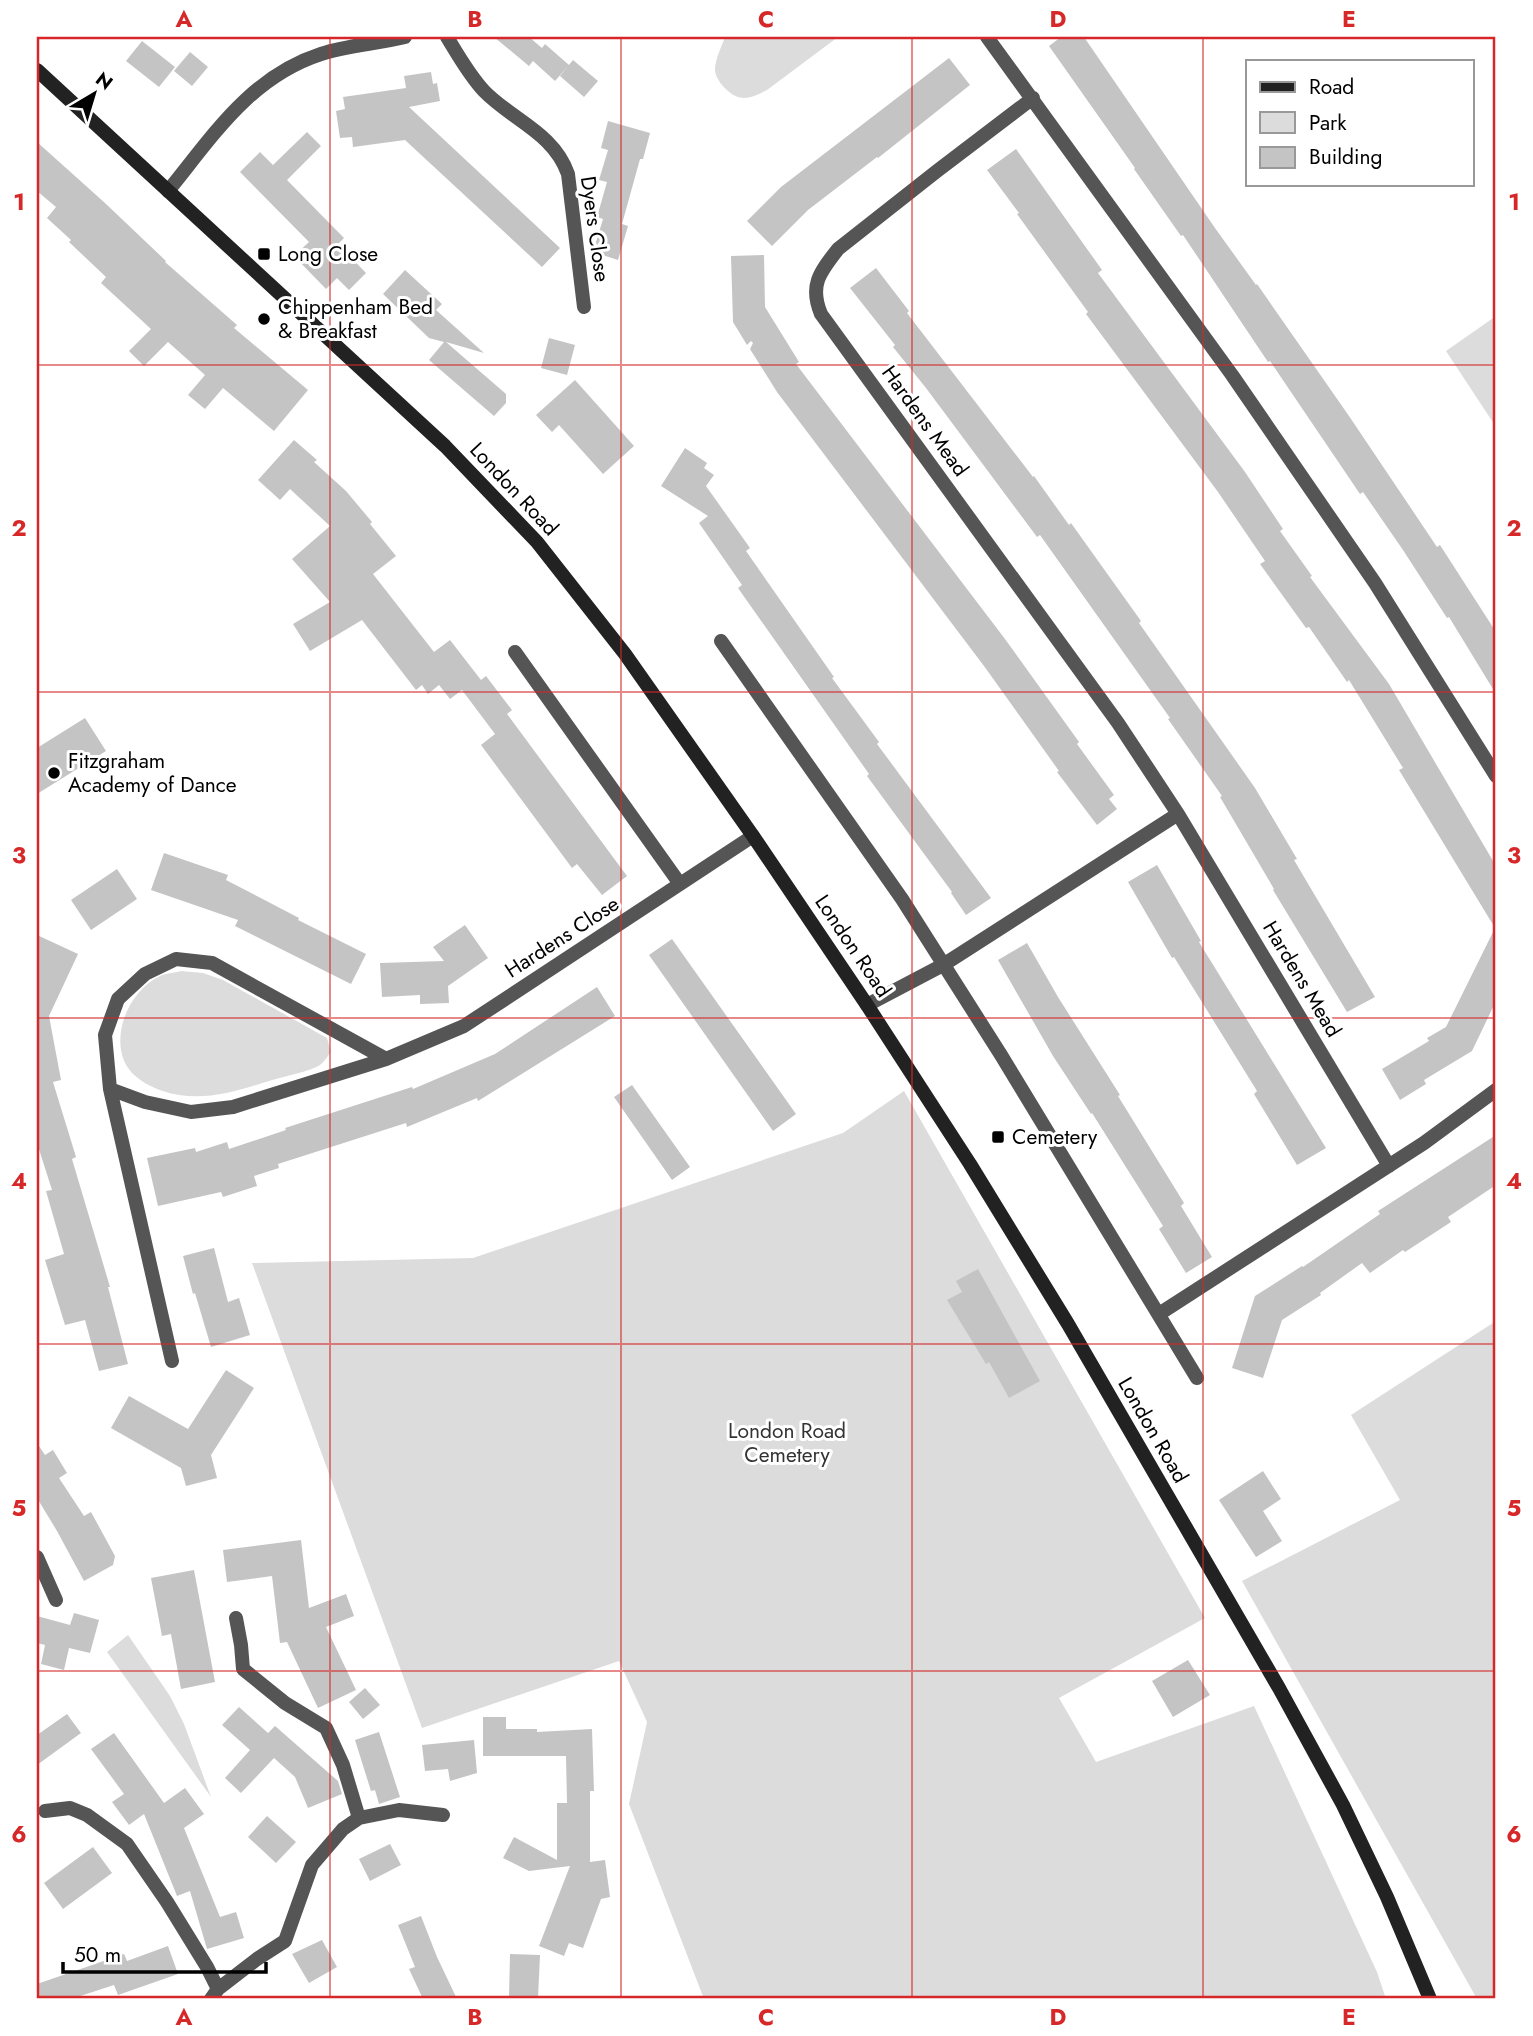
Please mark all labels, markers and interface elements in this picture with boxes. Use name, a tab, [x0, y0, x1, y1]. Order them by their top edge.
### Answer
text: A	[175, 2, 193, 36]
text: B	[467, 2, 483, 36]
text: C	[758, 2, 774, 36]
text: D	[1050, 2, 1067, 36]
text: E	[1342, 2, 1356, 36]
north arrow	[60, 60, 130, 130]
legend	[1246, 60, 1474, 186]
text: N	[90, 66, 118, 96]
text: Road	[1309, 72, 1354, 102]
text: Park	[1309, 108, 1347, 138]
text: Building	[1309, 142, 1382, 172]
street label: Dyers Close	[573, 174, 617, 284]
text: 1	[13, 185, 25, 219]
text: 1	[1508, 185, 1520, 219]
place label: Long Close	[278, 239, 378, 269]
marker: Long Close	[256, 246, 272, 262]
place label: Chippenham Bed & Breakfast	[278, 292, 433, 346]
marker: Chippenham Bed & Breakfast	[256, 311, 272, 327]
street label: Hardens Mead	[874, 359, 976, 483]
street label: London Road	[463, 436, 565, 542]
text: 2	[11, 511, 27, 545]
text: 2	[1506, 511, 1522, 545]
place label: Fitzgraham Academy of Dance	[68, 746, 237, 800]
marker: Fitzgraham Academy of Dance	[46, 765, 62, 781]
text: 3	[12, 838, 26, 872]
text: 3	[1507, 838, 1521, 872]
street label: Hardens Close	[499, 889, 625, 985]
street label: London Road	[808, 889, 898, 1003]
street label: Hardens Mead	[1255, 915, 1349, 1043]
place label: Cemetery	[1012, 1122, 1098, 1152]
marker: Cemetery	[990, 1129, 1006, 1145]
text: 4	[11, 1164, 27, 1198]
text: 4	[1506, 1164, 1522, 1198]
street label: London Road	[1111, 1371, 1195, 1489]
park label: London Road Cemetery	[728, 1416, 846, 1470]
text: 5	[12, 1491, 26, 1525]
text: 5	[1507, 1491, 1521, 1525]
text: 6	[11, 1817, 27, 1851]
text: 6	[1506, 1817, 1522, 1851]
scale bar	[63, 1931, 266, 1975]
text: 50 m	[74, 1940, 121, 1970]
text: A	[175, 2000, 193, 2034]
text: B	[467, 2000, 483, 2034]
text: C	[758, 2000, 774, 2034]
text: D	[1050, 2000, 1067, 2034]
text: E	[1342, 2000, 1356, 2034]

